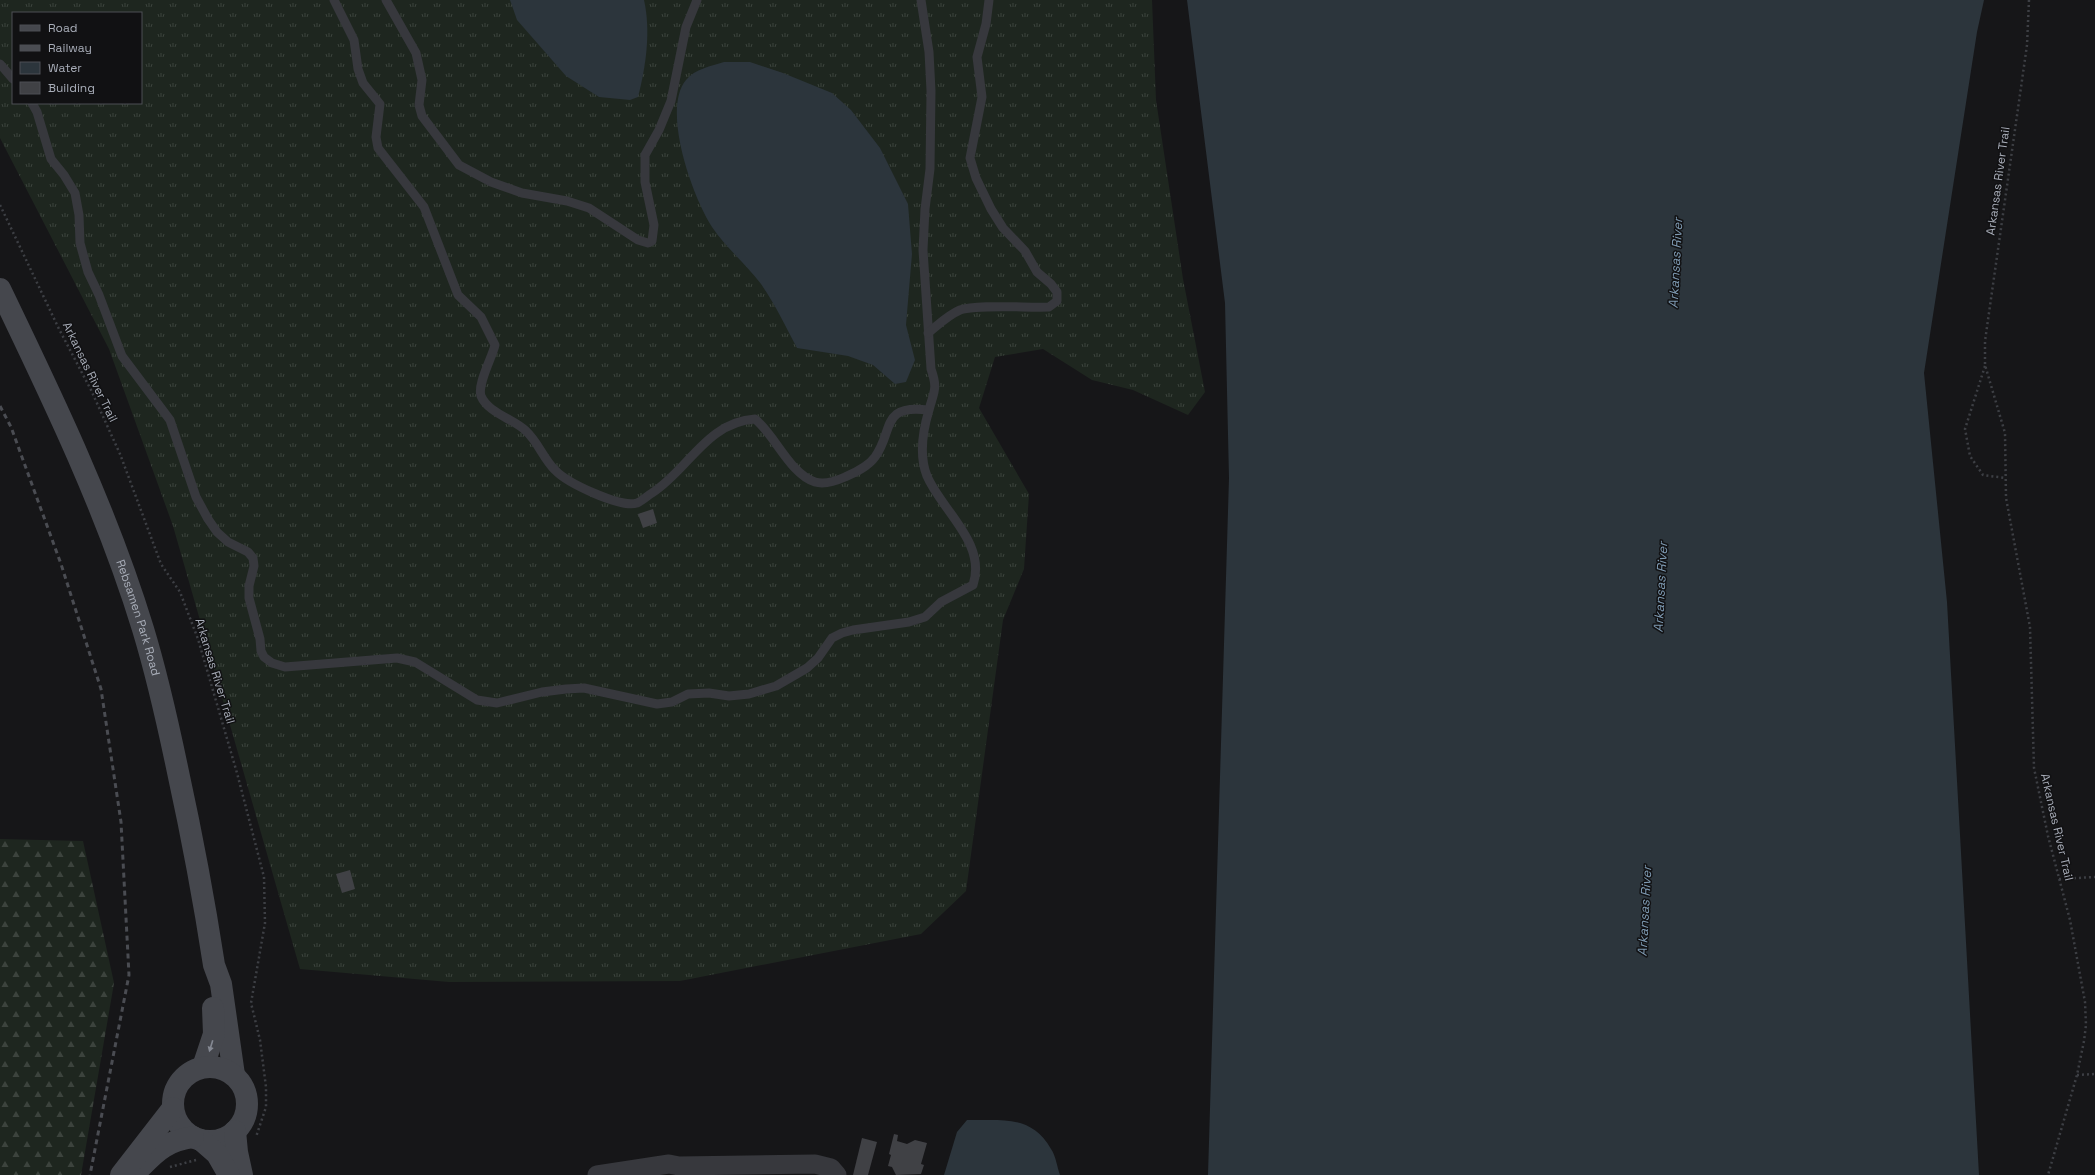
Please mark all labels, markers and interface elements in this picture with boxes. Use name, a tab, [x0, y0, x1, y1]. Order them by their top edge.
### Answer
legend	[12, 12, 142, 104]
text: Road	[48, 20, 77, 36]
text: Railway	[48, 40, 92, 56]
text: Water	[48, 60, 82, 76]
text: Building	[48, 80, 95, 96]
street label: Arkansas River Trail	[1982, 126, 2014, 236]
water label: Arkansas River	[1665, 215, 1686, 309]
street label: Arkansas River Trail	[59, 319, 121, 425]
water label: Arkansas River	[1650, 539, 1671, 633]
street label: Rebsamen Park Road	[112, 557, 164, 678]
street label: Arkansas River Trail	[191, 616, 239, 726]
street label: Arkansas River Trail	[2037, 772, 2077, 882]
water label: Arkansas River	[1634, 863, 1655, 957]
one-way arrow	[208, 1040, 214, 1052]

